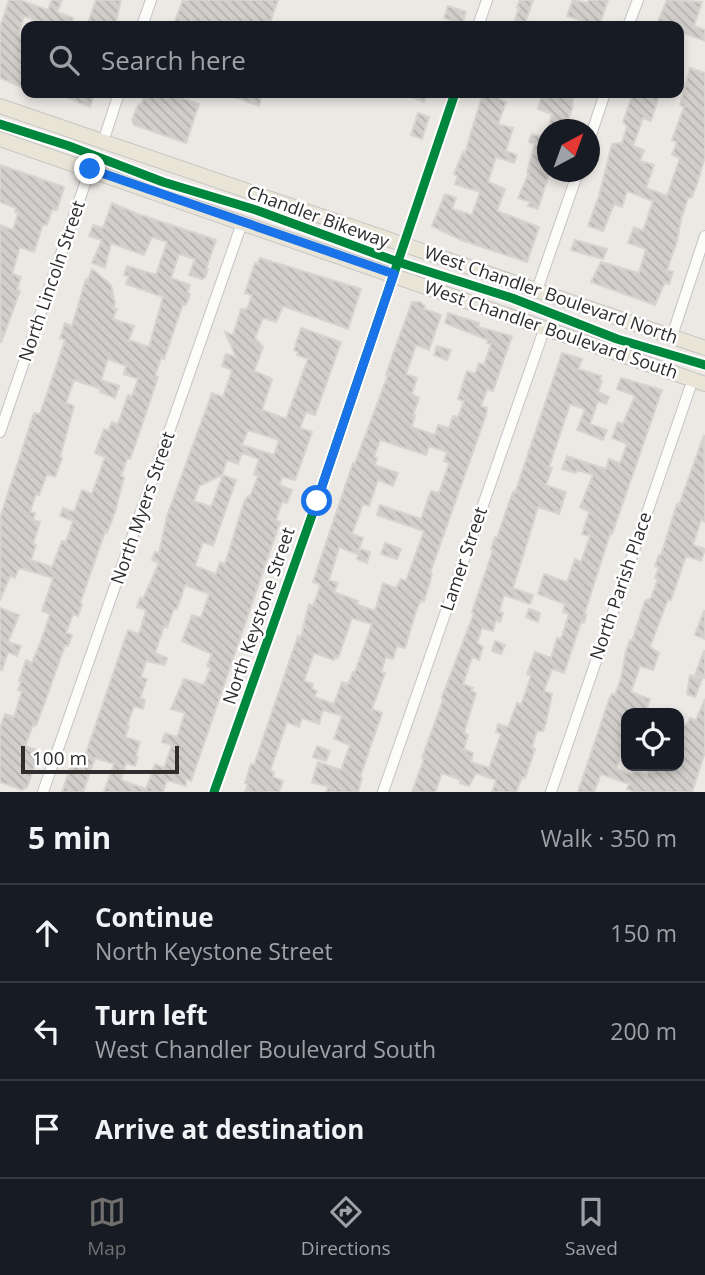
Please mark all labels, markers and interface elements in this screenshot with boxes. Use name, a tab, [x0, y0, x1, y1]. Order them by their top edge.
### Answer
search box	[21, 21, 684, 98]
icon: search	[45, 41, 83, 79]
text: Search here	[101, 42, 246, 78]
north arrow	[537, 119, 600, 182]
route end	[74, 153, 105, 184]
street label: Chandler Bikeway	[244, 179, 394, 253]
street label: North Lincoln Street	[12, 197, 90, 364]
street label: West Chandler Boulevard North	[421, 239, 681, 349]
street label: West Chandler Boulevard South	[421, 274, 681, 384]
street label: North Myers Street	[105, 428, 179, 587]
route start	[301, 485, 332, 516]
street label: Lamer Street	[434, 503, 492, 614]
street label: North Parish Place	[583, 508, 657, 663]
street label: North Keystone Street	[216, 524, 300, 707]
map controls	[621, 708, 684, 771]
button: locate	[621, 708, 684, 771]
scale bar	[21, 743, 178, 775]
text: 100 m	[32, 745, 87, 771]
text: 5 min	[28, 817, 111, 858]
text: Walk · 350 m	[540, 822, 677, 854]
text: Continue	[95, 899, 214, 935]
icon: ahead	[28, 914, 66, 952]
text: 150 m	[610, 917, 677, 949]
text: North Keystone Street	[95, 935, 333, 967]
text: Turn left	[95, 997, 207, 1033]
icon: left	[28, 1012, 66, 1050]
text: 200 m	[610, 1015, 677, 1047]
text: West Chandler Boulevard South	[95, 1033, 436, 1065]
icon: arrive	[28, 1110, 66, 1148]
text: Arrive at destination	[95, 1111, 364, 1147]
tab: Map	[87, 1193, 126, 1261]
tab: Directions	[301, 1193, 391, 1261]
tab: Saved	[565, 1193, 618, 1261]

